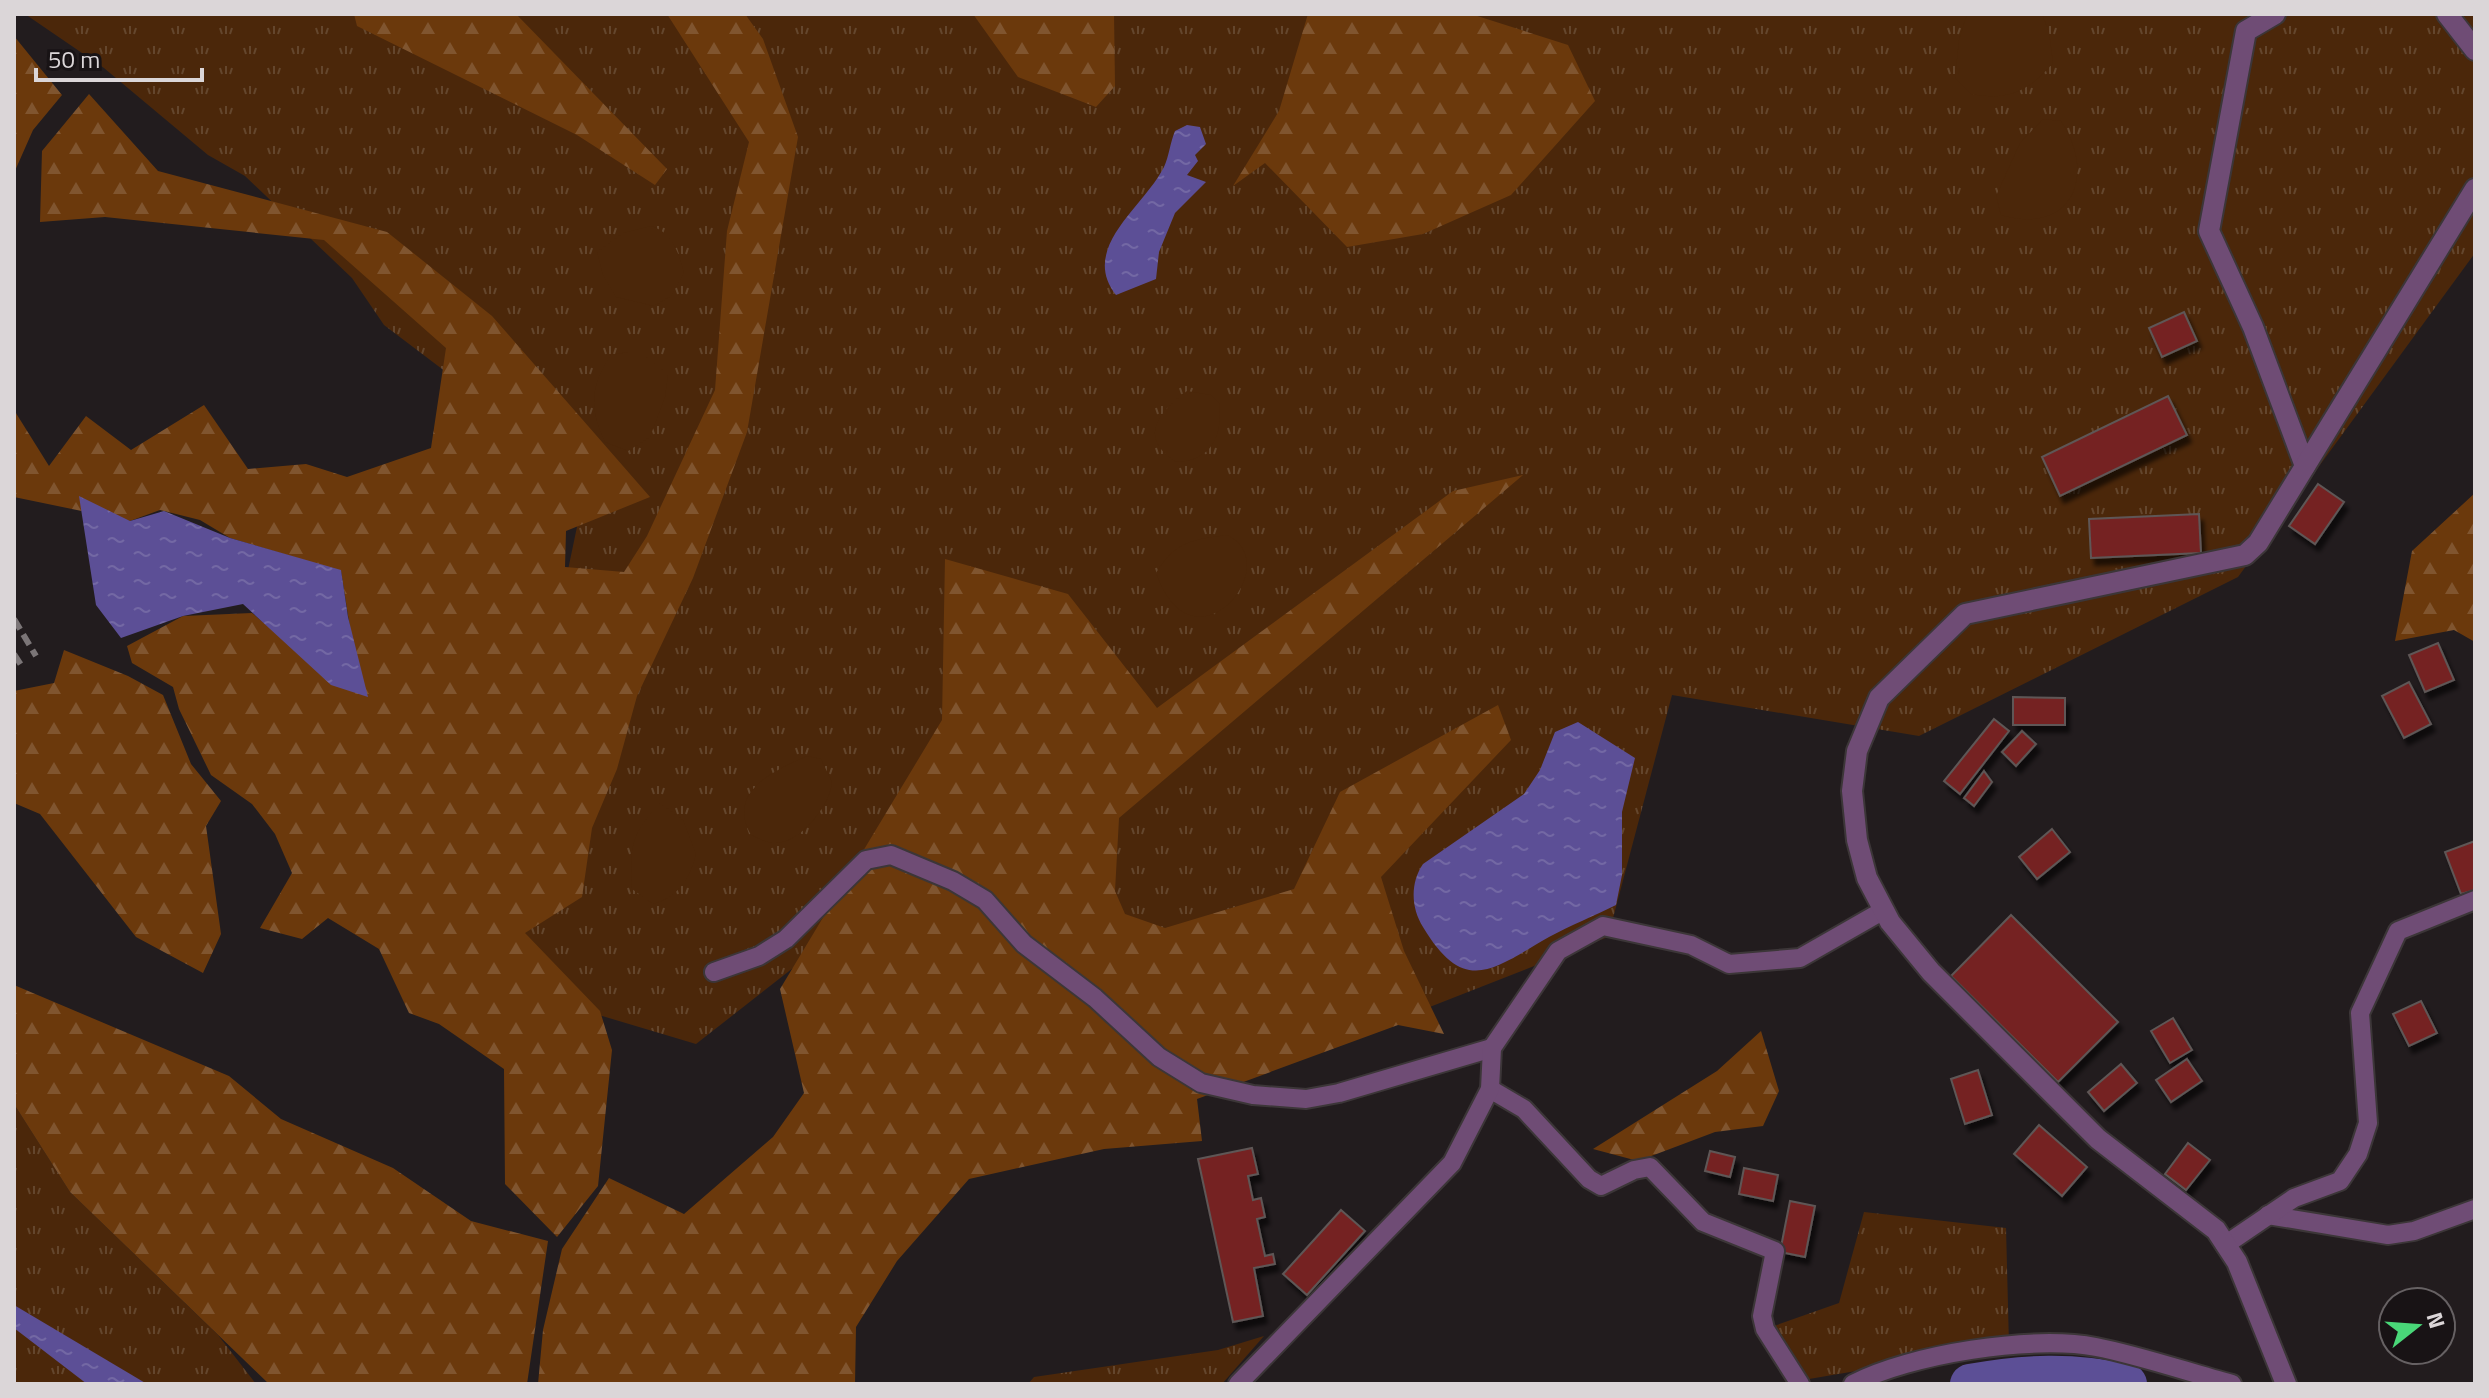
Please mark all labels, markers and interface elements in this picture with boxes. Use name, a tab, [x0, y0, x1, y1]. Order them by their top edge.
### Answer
scale bar	[36, 32, 202, 82]
text: 50 m	[48, 41, 100, 77]
north arrow	[2377, 1286, 2457, 1366]
text: N	[2418, 1308, 2455, 1332]

